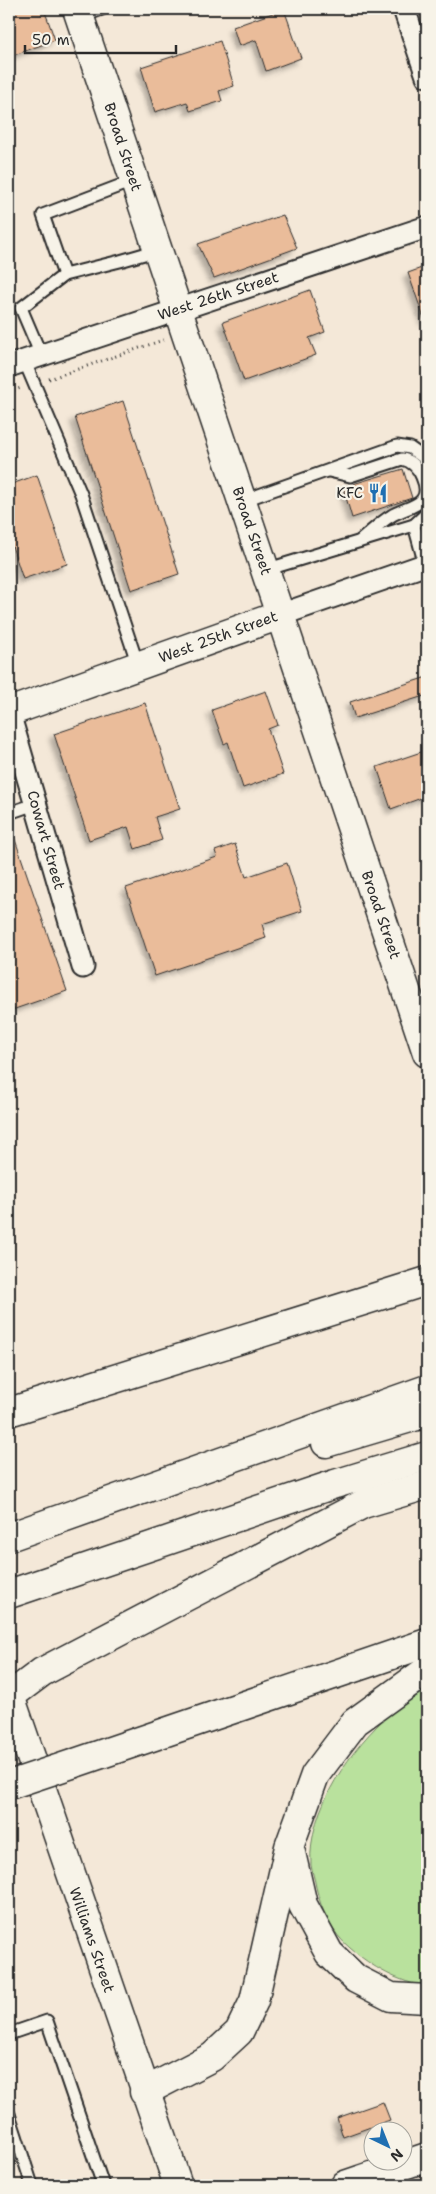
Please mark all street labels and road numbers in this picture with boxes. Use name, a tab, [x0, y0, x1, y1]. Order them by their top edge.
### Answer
street label: Broad Street	[99, 100, 147, 194]
street label: West 26th Street	[155, 267, 281, 325]
street label: Broad Street	[228, 484, 276, 578]
street label: West 25th Street	[156, 606, 280, 668]
street label: Cowart Street	[22, 788, 70, 892]
street label: Broad Street	[357, 868, 405, 962]
street label: Williams Street	[65, 1885, 119, 1995]

